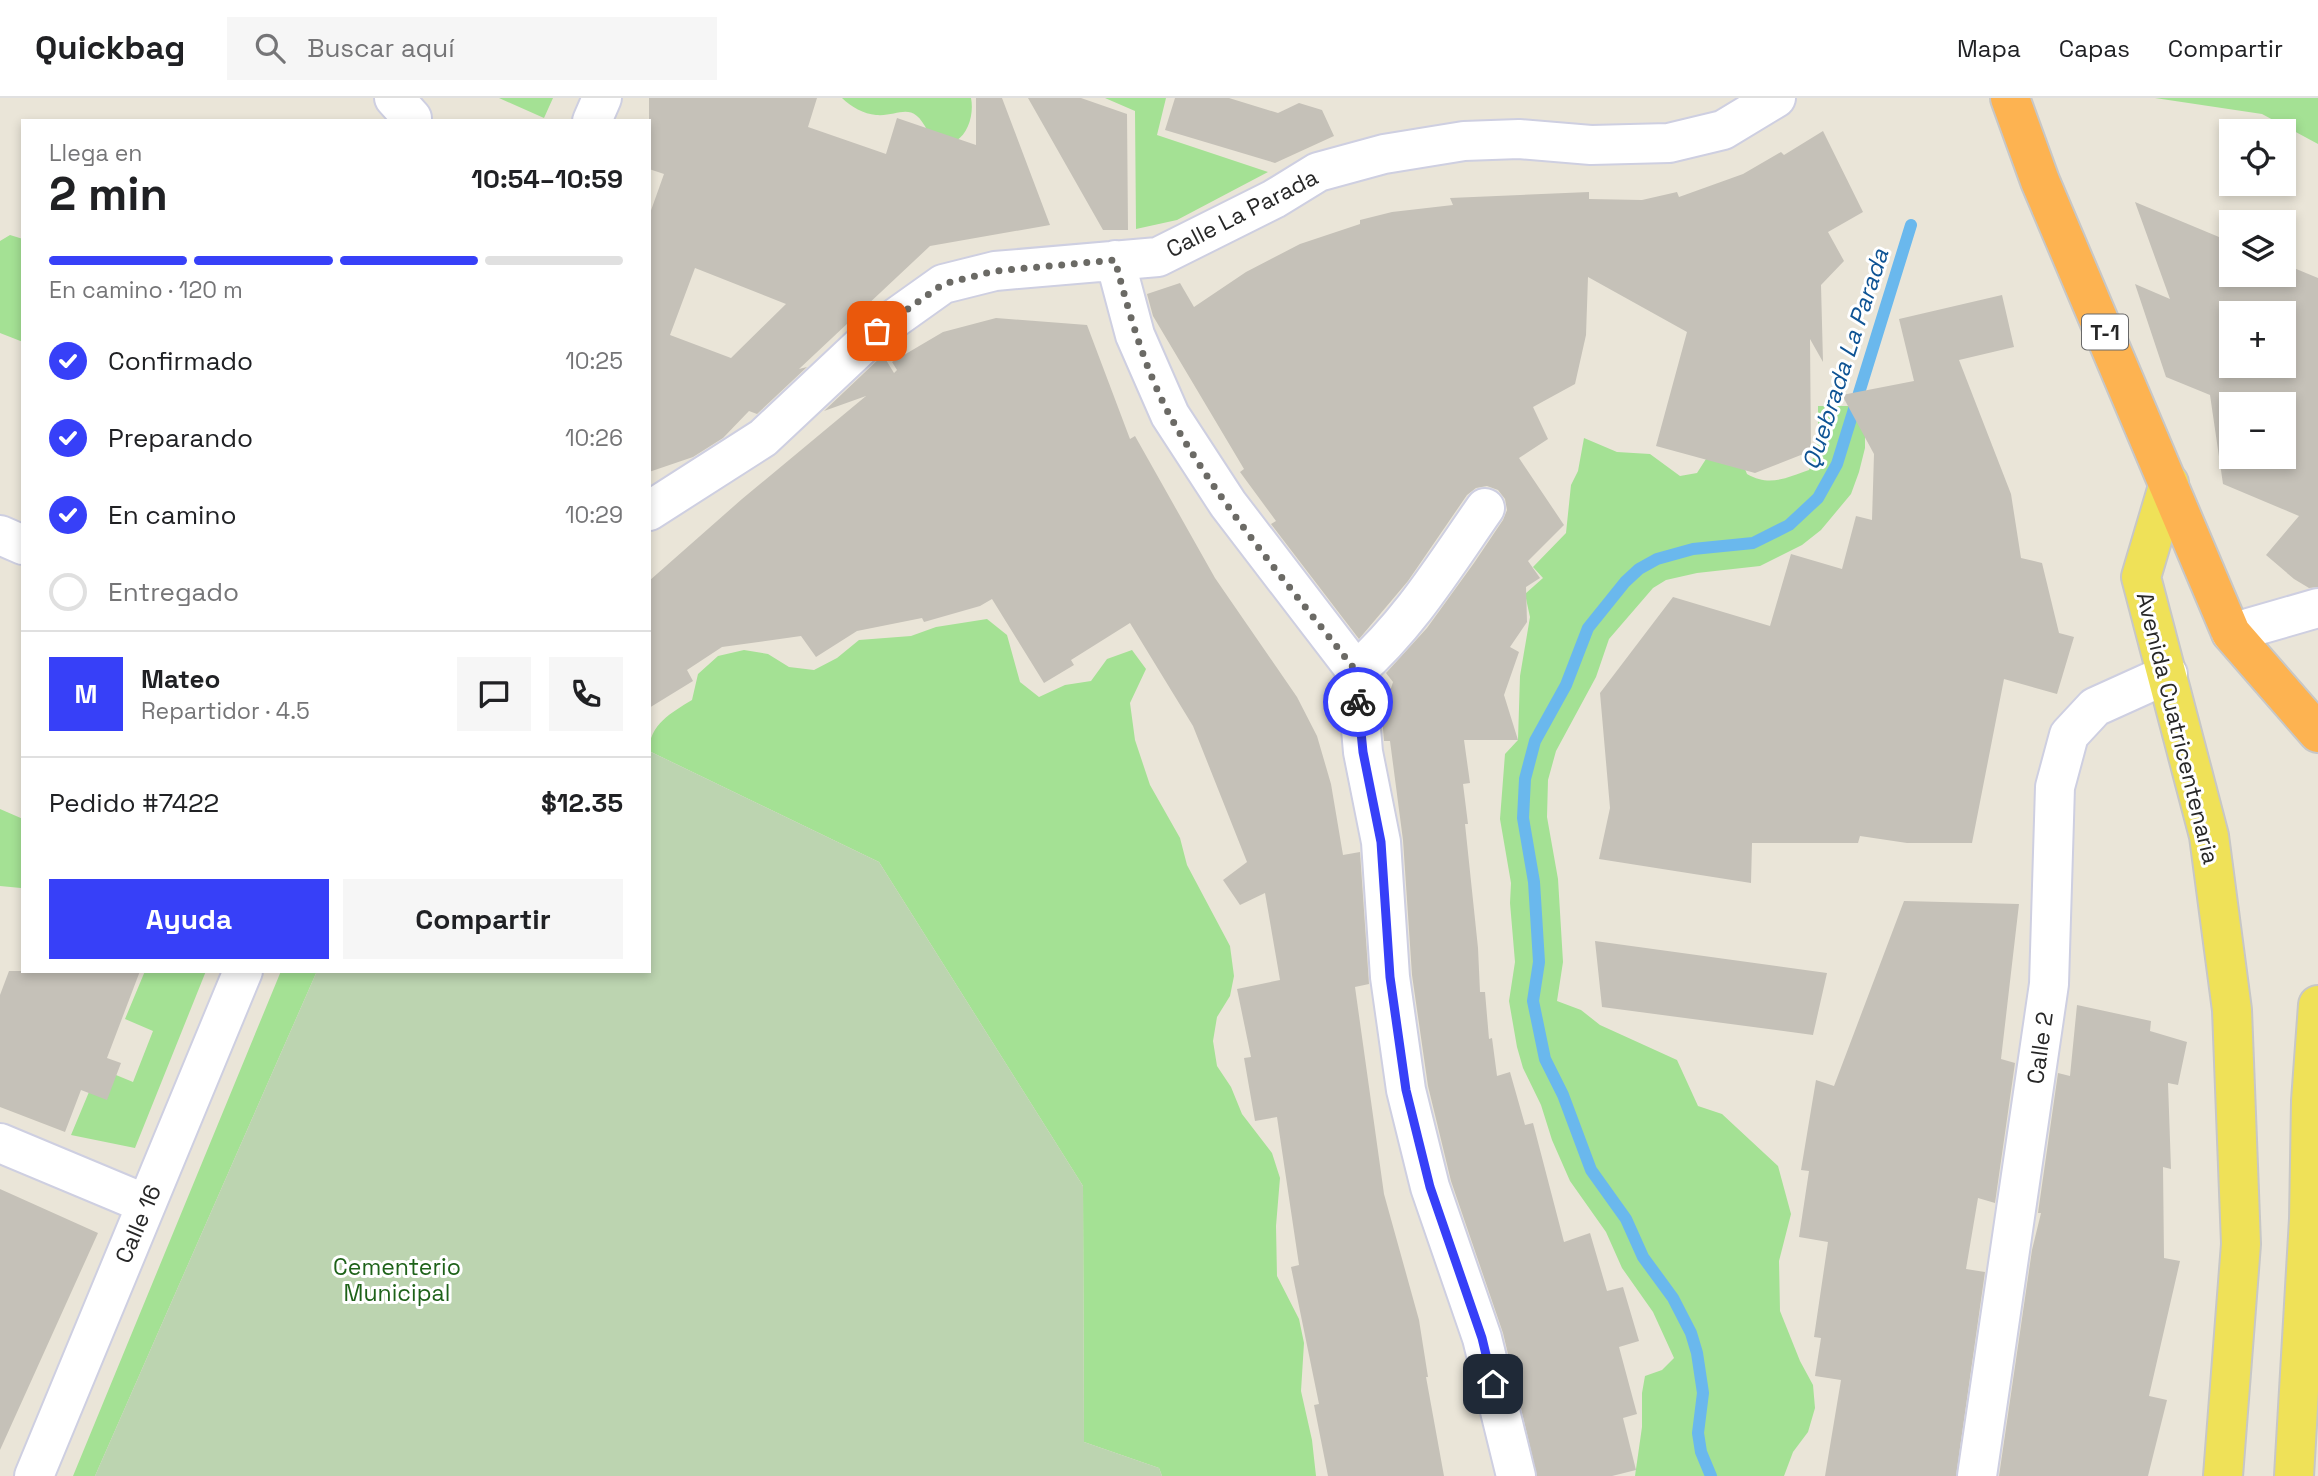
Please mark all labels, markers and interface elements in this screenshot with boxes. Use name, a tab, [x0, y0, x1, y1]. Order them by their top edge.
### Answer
search box	[227, 17, 717, 80]
text: Quickbag	[35, 27, 185, 69]
icon: search	[251, 29, 289, 67]
text: Buscar aquí	[307, 31, 455, 65]
text: Mapa	[1957, 33, 2021, 64]
text: Capas	[2059, 33, 2130, 64]
text: Compartir	[2168, 33, 2283, 64]
map controls	[2219, 119, 2296, 469]
button: locate	[2219, 119, 2296, 196]
text: Llega en	[49, 138, 142, 168]
text: 10:54–10:59	[471, 162, 623, 196]
street label: Calle La Parada	[1161, 162, 1323, 264]
text: 2 min	[49, 165, 168, 223]
button: layers	[2219, 210, 2296, 287]
water label: Quebrada La Parada	[1795, 244, 1895, 473]
text: En camino · 120 m	[49, 275, 243, 305]
pin	[847, 301, 907, 361]
button: +	[2219, 301, 2296, 378]
icon: bag	[858, 312, 896, 350]
road number: T-1	[2082, 314, 2128, 350]
icon: check	[49, 342, 87, 380]
text: Confirmado	[108, 344, 253, 378]
text: 10:25	[565, 346, 623, 376]
button: −	[2219, 392, 2296, 469]
icon: check	[49, 419, 87, 457]
text: Preparando	[108, 421, 253, 455]
text: 10:26	[565, 423, 623, 453]
icon: check	[49, 496, 87, 534]
text: En camino	[108, 498, 237, 532]
text: 10:29	[565, 500, 623, 530]
text: Entregado	[108, 575, 239, 609]
street label: Avenida Cuatricentenaria	[2130, 589, 2226, 867]
button: chat	[457, 657, 531, 731]
button: phone	[549, 657, 623, 731]
text: Mateo	[141, 662, 220, 696]
courier	[1323, 667, 1393, 737]
text: M	[75, 677, 97, 711]
icon: bike	[1339, 683, 1377, 721]
text: Repartidor · 4.5	[141, 696, 310, 726]
text: Pedido #7422	[49, 786, 219, 820]
text: $12.35	[541, 786, 623, 820]
button: Ayuda	[49, 879, 329, 959]
button: Compartir	[343, 879, 623, 959]
street label: Calle 2	[2020, 1010, 2060, 1086]
street label: Calle 16	[108, 1180, 168, 1268]
park label: Cementerio Municipal	[333, 1252, 461, 1308]
pin	[1463, 1354, 1523, 1414]
icon: home	[1474, 1365, 1512, 1403]

